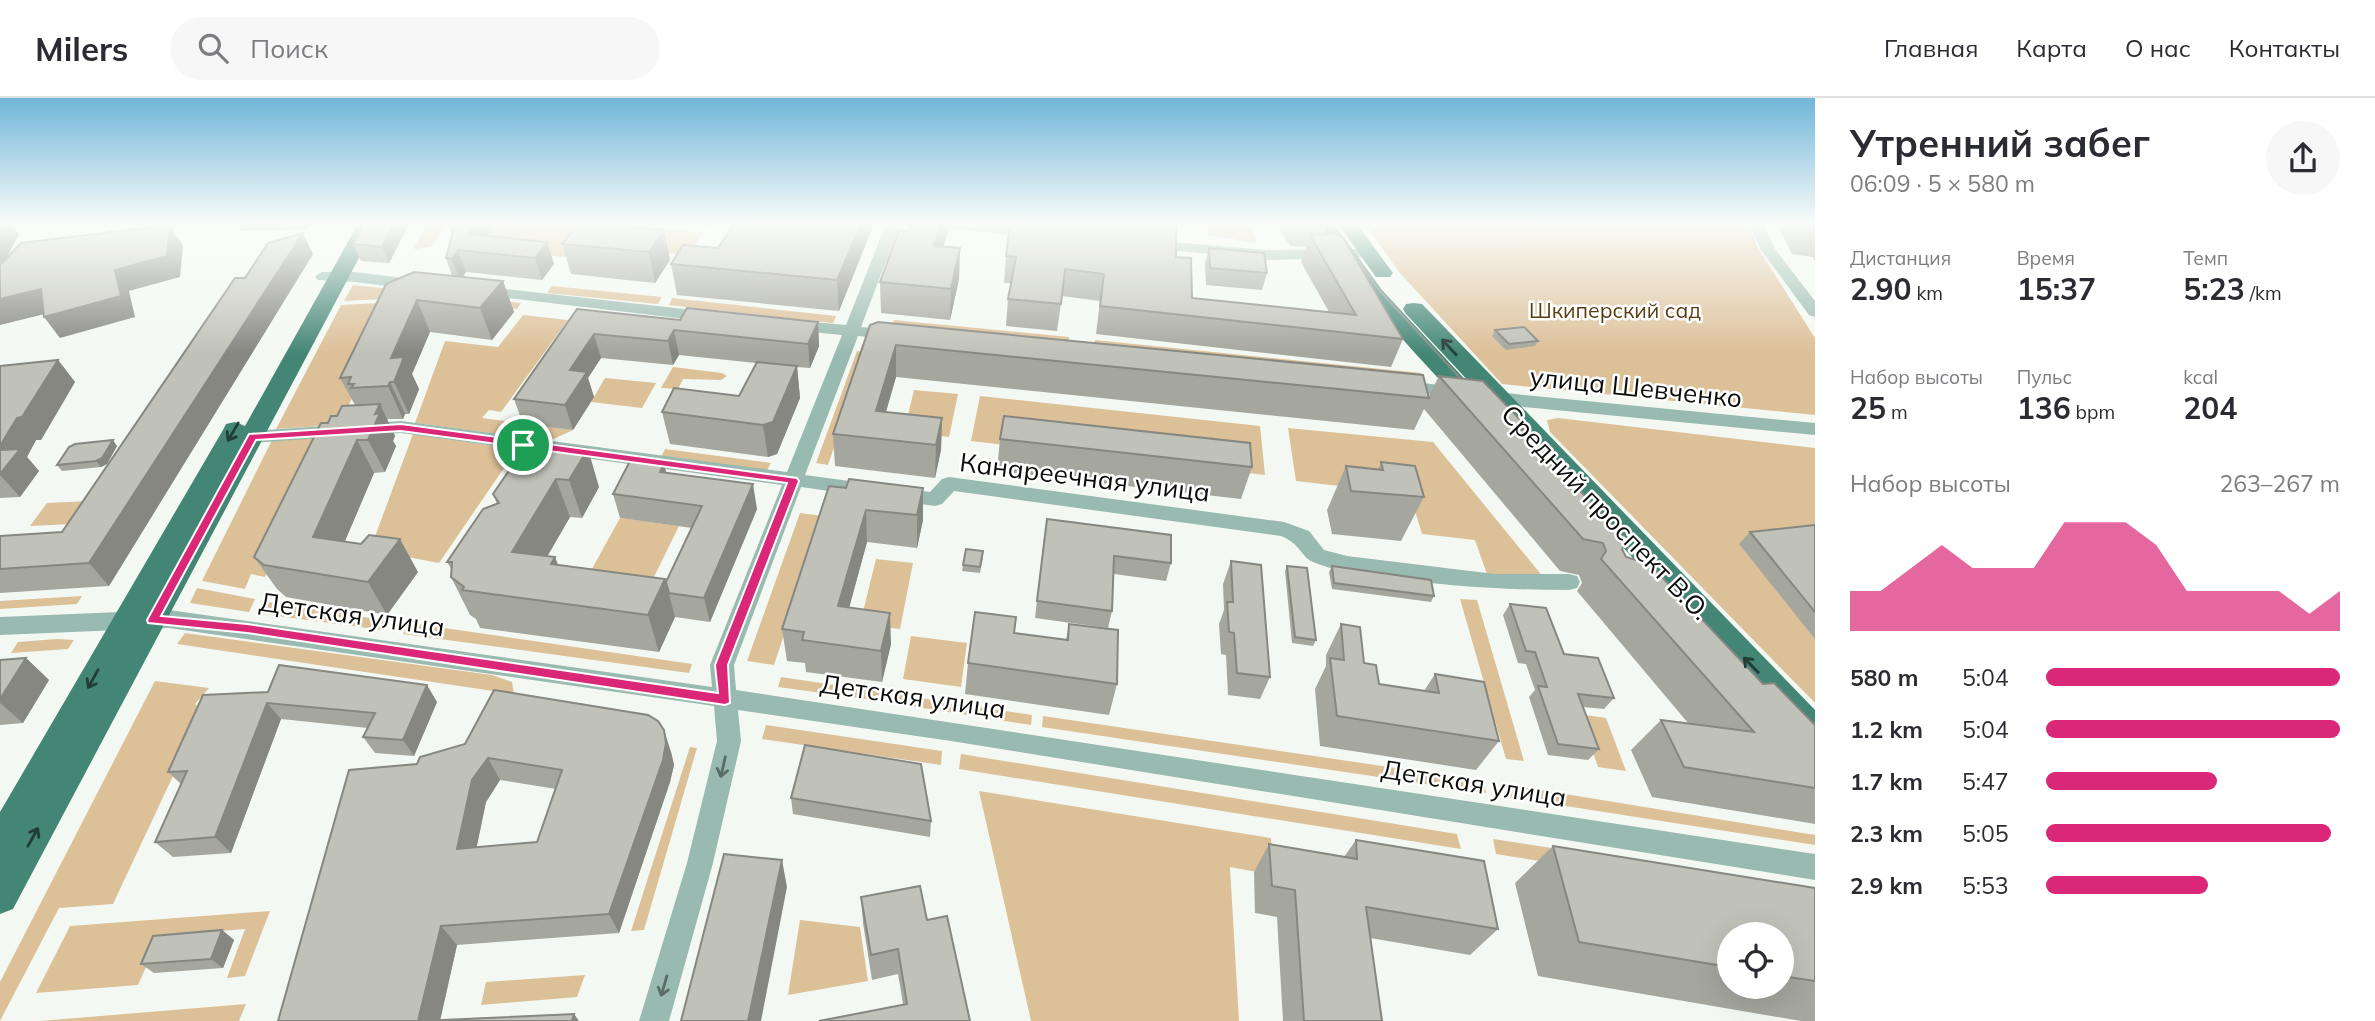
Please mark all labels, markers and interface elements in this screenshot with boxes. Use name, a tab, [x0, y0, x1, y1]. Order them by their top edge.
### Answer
search box	[170, 17, 660, 80]
text: Milers	[35, 28, 128, 69]
icon: search	[194, 29, 232, 67]
text: Поиск	[250, 32, 328, 65]
text: Главная	[1884, 33, 1978, 63]
text: Карта	[2016, 33, 2087, 63]
text: О нас	[2125, 33, 2191, 63]
text: Контакты	[2229, 33, 2340, 63]
text: Утренний забег	[1850, 119, 2150, 167]
button: share	[2266, 121, 2340, 195]
text: 06:09 · 5 × 580 m	[1850, 169, 2035, 198]
text: Дистанция	[1850, 246, 1951, 270]
text: Время	[2017, 246, 2075, 270]
text: Темп	[2183, 246, 2228, 270]
text: 2.90	[1850, 270, 1911, 308]
text: 15:37	[2017, 270, 2096, 308]
text: 5:23	[2183, 270, 2245, 308]
text: km	[1911, 281, 1943, 305]
text: /km	[2245, 281, 2282, 305]
park label: Шкиперский сад	[1529, 297, 1701, 323]
one-way arrow	[1441, 338, 1457, 356]
street label: улица Шевченко	[1528, 359, 1744, 415]
text: Набор высоты	[1850, 365, 1983, 389]
text: Пульс	[2017, 365, 2072, 389]
text: kcal	[2183, 365, 2218, 389]
text: 25	[1850, 389, 1886, 427]
text: 136	[2017, 389, 2071, 427]
text: 204	[2183, 389, 2237, 427]
street label: Средний проспект В.О.	[1494, 397, 1718, 627]
text: m	[1886, 400, 1908, 424]
text: bpm	[2071, 400, 2115, 424]
pin	[493, 415, 553, 475]
one-way arrow	[226, 422, 240, 442]
icon: arrive	[504, 426, 542, 464]
street label: Канареечная улица	[958, 445, 1212, 509]
text: Набор высоты	[1850, 469, 2011, 498]
text: 263–267 m	[2219, 469, 2340, 498]
street label: Детская улица	[257, 585, 447, 643]
one-way arrow	[1742, 657, 1759, 674]
text: 580 m	[1850, 663, 1918, 692]
text: 5:04	[1962, 663, 2009, 692]
street label: Детская улица	[818, 667, 1008, 725]
one-way arrow	[86, 669, 100, 689]
text: 1.2 km	[1850, 715, 1923, 744]
text: 5:04	[1962, 715, 2009, 744]
street label: Детская улица	[1379, 752, 1569, 814]
one-way arrow	[716, 755, 730, 778]
text: 1.7 km	[1850, 767, 1923, 796]
text: 5:47	[1962, 767, 2009, 796]
text: 2.3 km	[1850, 819, 1923, 848]
text: 5:05	[1962, 819, 2009, 848]
one-way arrow	[26, 827, 40, 847]
text: 2.9 km	[1850, 871, 1923, 900]
text: 5:53	[1962, 871, 2009, 900]
map controls	[1717, 922, 1794, 999]
button: locate	[1717, 922, 1794, 999]
one-way arrow	[657, 974, 670, 997]

